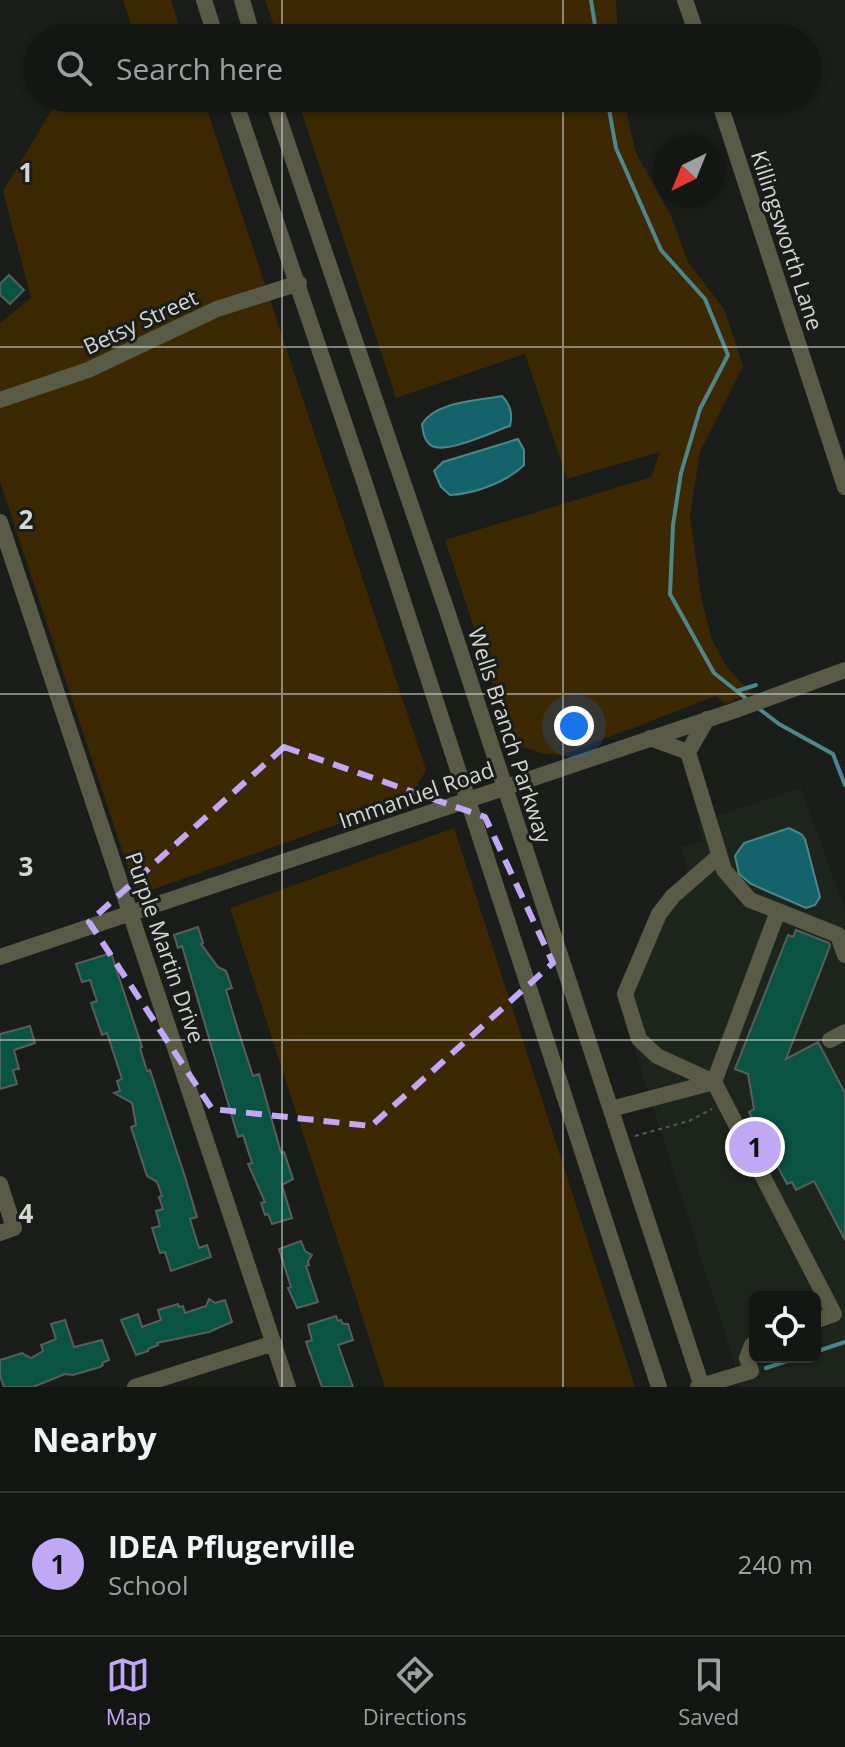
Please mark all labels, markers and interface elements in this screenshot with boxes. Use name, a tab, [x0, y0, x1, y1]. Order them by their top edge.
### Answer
search box	[24, 24, 821, 112]
icon: search	[52, 46, 96, 90]
text: Search here	[116, 48, 283, 89]
north arrow	[653, 136, 725, 208]
street label: Killingsworth Lane	[745, 146, 831, 334]
text: 1	[19, 154, 33, 190]
street label: Betsy Street	[78, 281, 202, 361]
text: 2	[19, 501, 34, 537]
street label: Wells Branch Parkway	[462, 623, 560, 848]
your location	[554, 706, 594, 746]
street label: Immanuel Road	[334, 753, 498, 835]
street label: Purple Martin Drive	[119, 847, 213, 1047]
text: 3	[19, 848, 33, 884]
pin: 1	[729, 1117, 781, 1177]
text: 4	[19, 1195, 34, 1231]
map controls	[749, 1291, 821, 1363]
button: locate	[749, 1291, 821, 1363]
text: Nearby	[32, 1416, 157, 1462]
text: IDEA Pflugerville	[108, 1526, 355, 1567]
text: 1	[51, 1546, 65, 1582]
text: 240 m	[738, 1546, 813, 1582]
text: School	[108, 1567, 189, 1603]
tab: Map	[106, 1653, 151, 1731]
tab: Directions	[363, 1653, 467, 1731]
tab: Saved	[678, 1653, 739, 1731]

